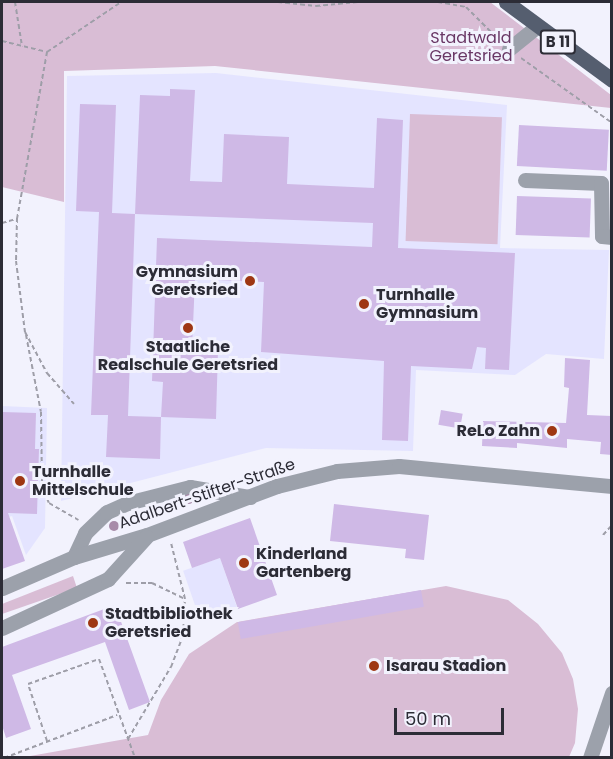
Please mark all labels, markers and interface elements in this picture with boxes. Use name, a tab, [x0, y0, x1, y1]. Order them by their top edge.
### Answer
park label: Stadtwald Geretsried	[429, 28, 513, 66]
road number: B 11	[538, 30, 578, 54]
place label: Gymnasium Geretsried	[136, 262, 238, 300]
marker: Gymnasium Geretsried	[243, 274, 257, 288]
place label: Turnhalle Gymnasium	[376, 285, 478, 323]
marker: Turnhalle Gymnasium	[357, 297, 371, 311]
marker: Staatliche Realschule Geretsried	[181, 321, 195, 335]
place label: Staatliche Realschule Geretsried	[98, 337, 278, 375]
place label: ReLo Zahn	[457, 421, 540, 441]
marker: ReLo Zahn	[545, 424, 559, 438]
street label: Adalbert-Stifter-Straße	[116, 455, 298, 533]
place label: Turnhalle Mittelschule	[32, 462, 134, 500]
marker: Turnhalle Mittelschule	[13, 474, 27, 488]
place label: Kinderland Gartenberg	[256, 544, 351, 582]
marker: Kinderland Gartenberg	[237, 556, 251, 570]
place label: Stadtbibliothek Geretsried	[105, 604, 233, 642]
marker: Stadtbibliothek Geretsried	[86, 616, 100, 630]
place label: Isarau Stadion	[386, 656, 506, 676]
marker: Isarau Stadion	[367, 659, 381, 673]
scale bar	[397, 696, 506, 734]
text: 50 m	[405, 706, 451, 731]

